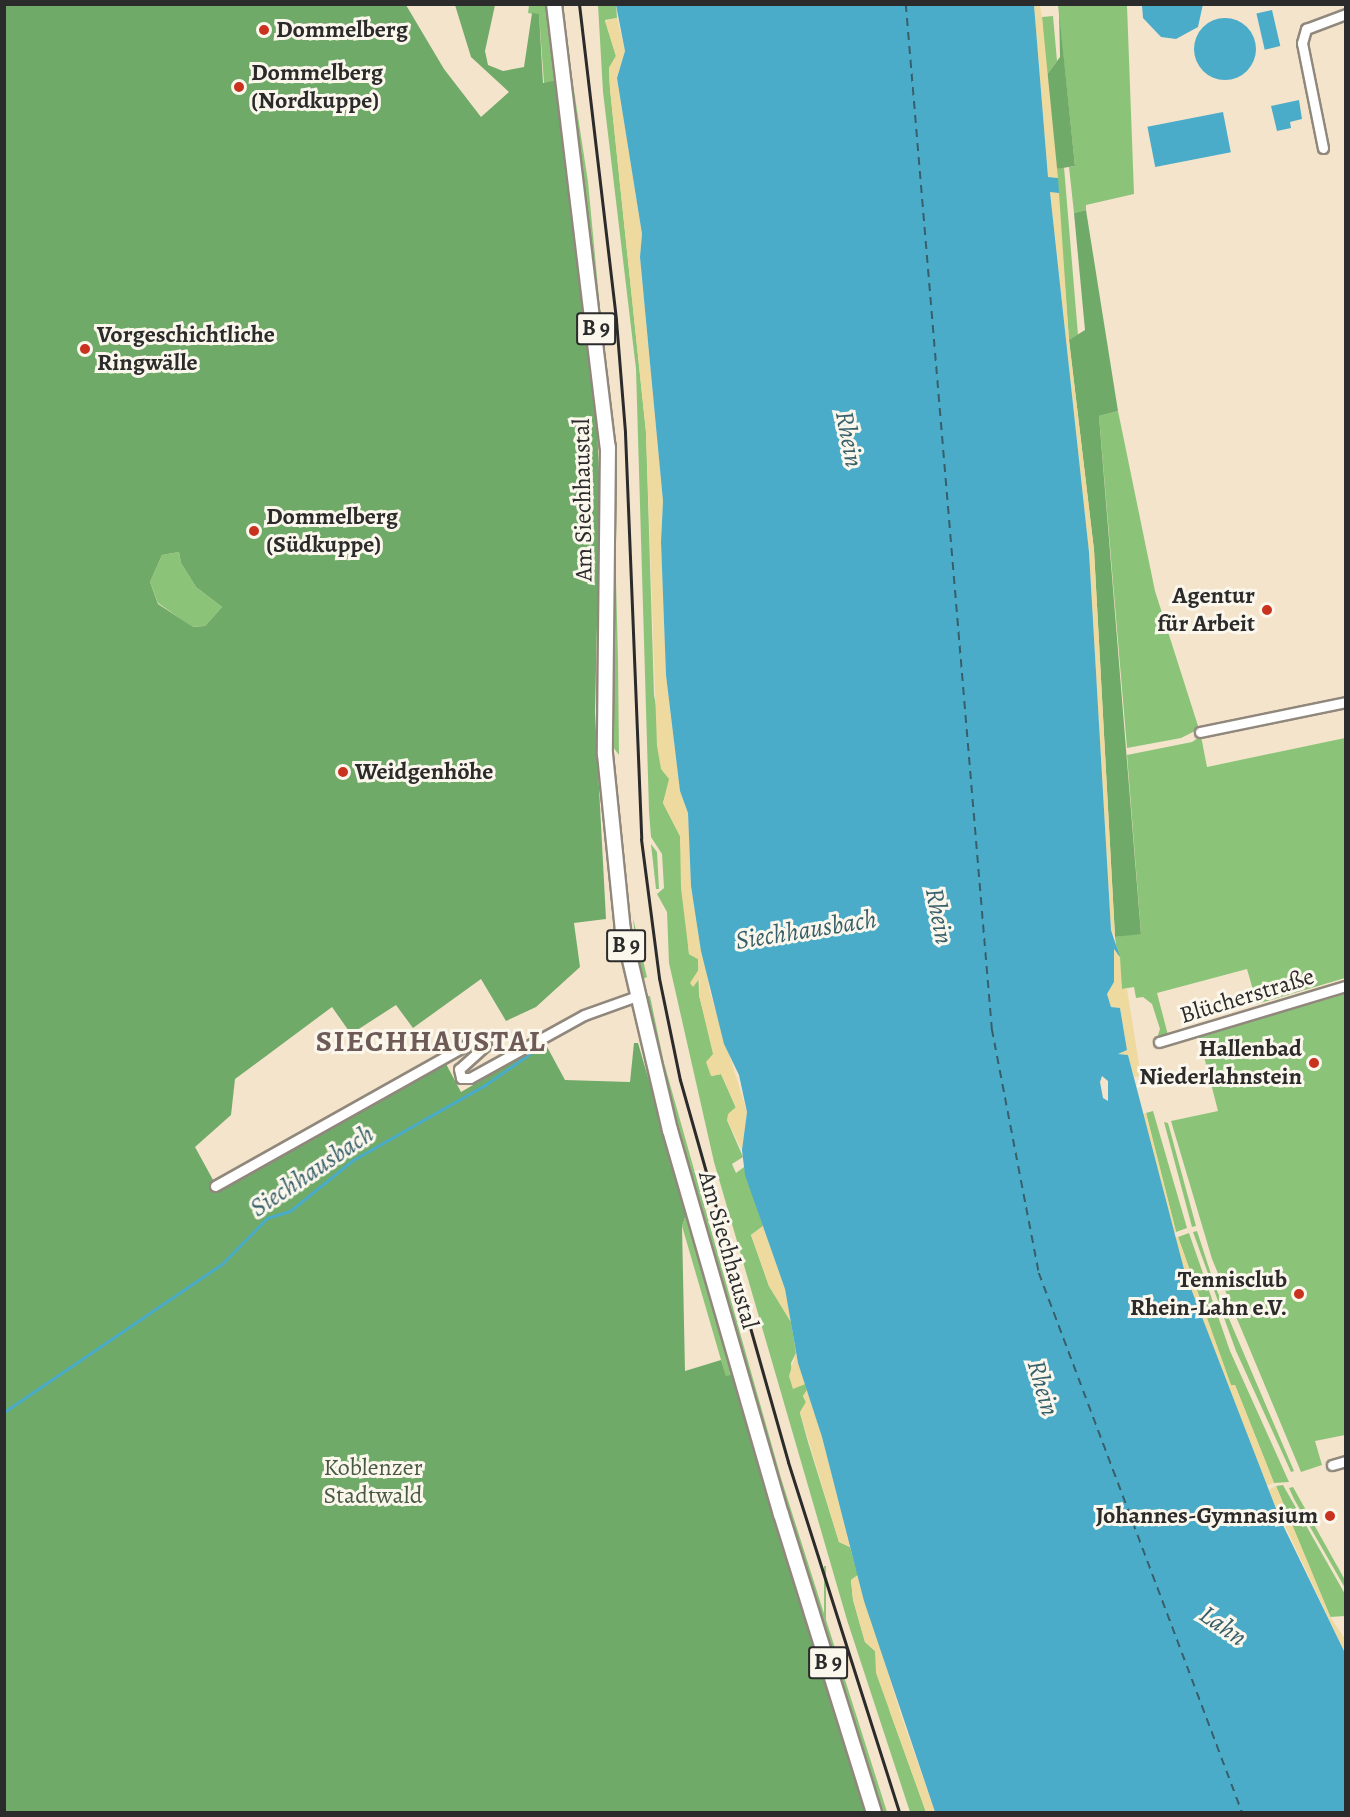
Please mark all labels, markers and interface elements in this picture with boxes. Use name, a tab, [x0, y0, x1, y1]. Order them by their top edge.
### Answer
place label: Dommelberg	[276, 16, 408, 44]
marker: Dommelberg	[257, 23, 271, 37]
place label: Dommelberg (Nordkuppe)	[251, 59, 383, 115]
marker: Dommelberg (Nordkuppe)	[232, 80, 246, 94]
road number: B 9	[575, 310, 617, 348]
place label: Vorgeschichtliche Ringwälle	[97, 321, 275, 377]
marker: Vorgeschichtliche Ringwälle	[78, 342, 92, 356]
water label: Rhein	[828, 408, 870, 470]
street label: Am Siechhaustal	[567, 418, 599, 582]
place label: Dommelberg (Südkuppe)	[266, 503, 398, 559]
marker: Dommelberg (Südkuppe)	[247, 524, 261, 538]
place label: Agentur für Arbeit	[1157, 582, 1255, 638]
marker: Agentur für Arbeit	[1260, 603, 1274, 617]
place label: Weidgenhöhe	[355, 758, 493, 786]
marker: Weidgenhöhe	[336, 765, 350, 779]
water label: Rhein	[918, 885, 960, 947]
water label: Siechhausbach	[733, 903, 879, 957]
road number: B 9	[605, 927, 647, 965]
street label: Blücherstraße	[1176, 962, 1318, 1030]
district label: SIECHHAUSTAL	[316, 1023, 546, 1059]
place label: Hallenbad Niederlahnstein	[1139, 1035, 1302, 1091]
marker: Hallenbad Niederlahnstein	[1307, 1056, 1321, 1070]
water label: Siechhausbach	[244, 1118, 380, 1224]
street label: Am Siechhaustal	[692, 1168, 764, 1332]
place label: Tennisclub Rhein-Lahn e.V.	[1130, 1266, 1287, 1322]
marker: Tennisclub Rhein-Lahn e.V.	[1292, 1287, 1306, 1301]
water label: Rhein	[1020, 1356, 1066, 1420]
park label: Koblenzer Stadtwald	[323, 1454, 423, 1510]
place label: Johannes-Gymnasium	[1096, 1502, 1318, 1530]
marker: Johannes-Gymnasium	[1323, 1509, 1337, 1523]
water label: Lahn	[1193, 1599, 1253, 1653]
road number: B 9	[807, 1644, 849, 1682]

